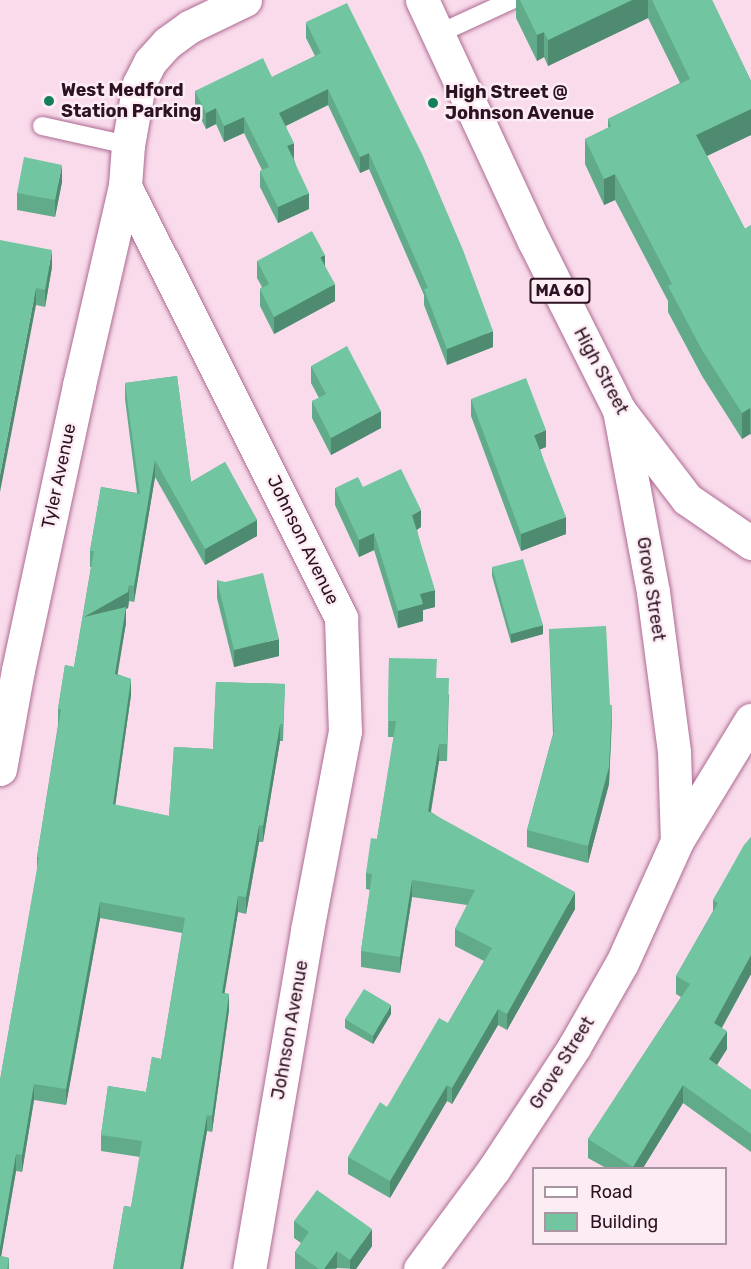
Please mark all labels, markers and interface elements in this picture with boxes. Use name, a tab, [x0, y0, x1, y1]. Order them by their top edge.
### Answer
place label: West Medford Station Parking	[61, 80, 201, 122]
place label: High Street @ Johnson Avenue	[445, 82, 595, 124]
marker: West Medford Station Parking	[42, 94, 56, 108]
marker: High Street @ Johnson Avenue	[426, 96, 440, 110]
road number: MA 60	[528, 278, 592, 304]
street label: High Street	[569, 324, 633, 418]
street label: Tyler Avenue	[37, 421, 81, 531]
street label: Johnson Avenue	[262, 472, 344, 608]
street label: Grove Street	[632, 535, 670, 643]
street label: Johnson Avenue	[267, 958, 313, 1102]
street label: Grove Street	[525, 1013, 599, 1113]
legend	[532, 1167, 727, 1245]
text: Road	[590, 1181, 633, 1203]
text: Building	[590, 1211, 658, 1233]

